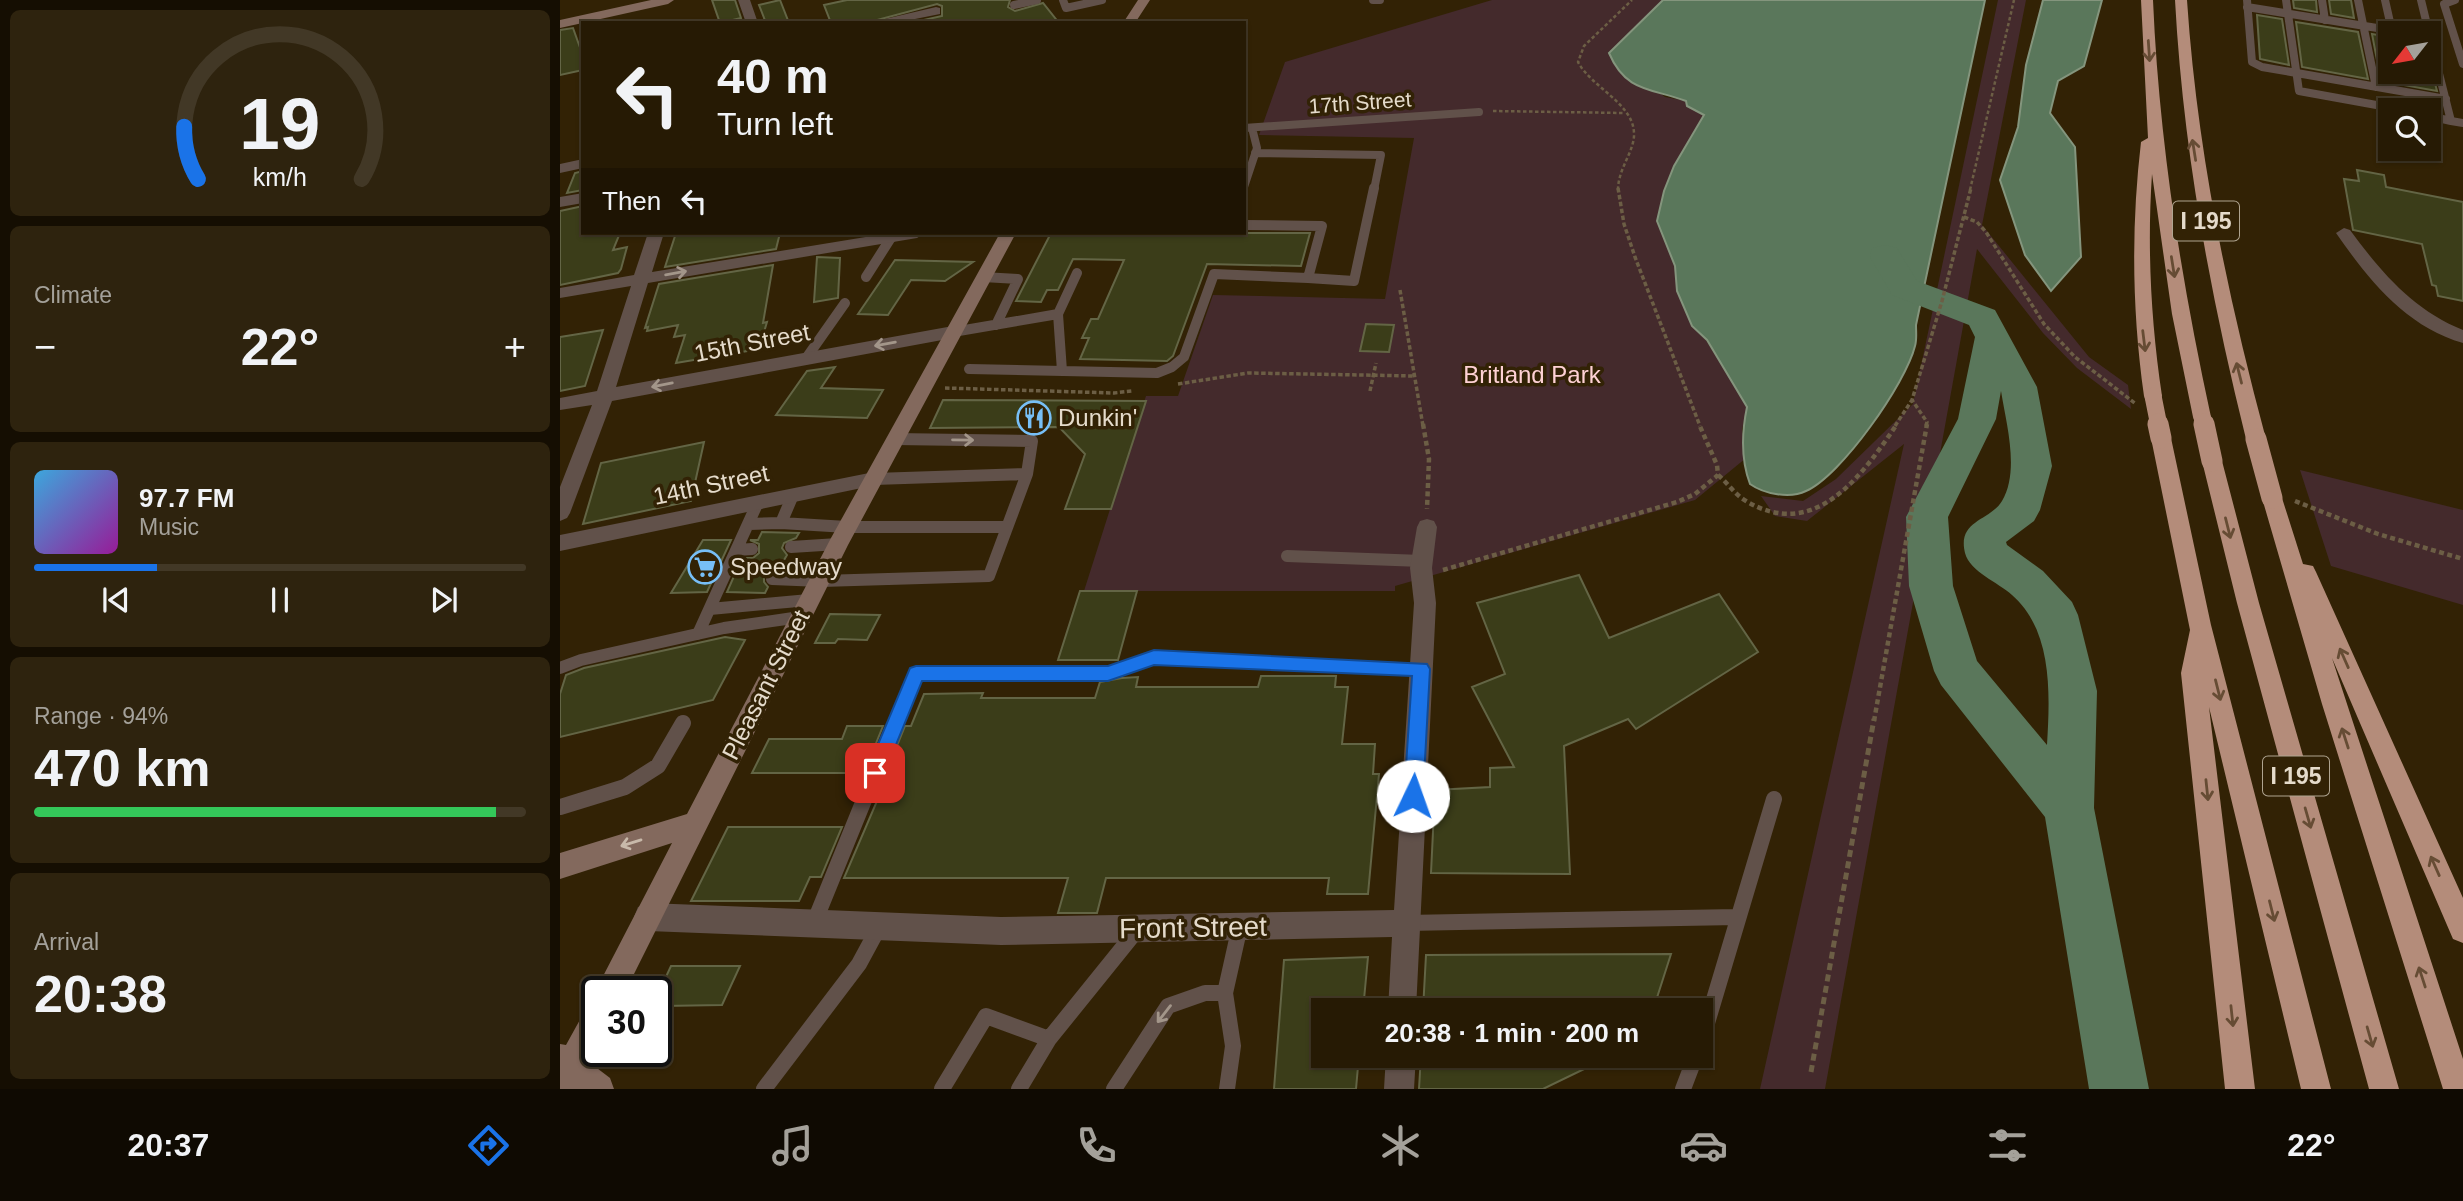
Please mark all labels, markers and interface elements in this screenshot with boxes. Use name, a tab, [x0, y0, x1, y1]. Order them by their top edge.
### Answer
north arrow	[2378, 21, 2441, 84]
map controls	[2378, 21, 2441, 161]
one-way arrow	[2143, 39, 2156, 62]
icon: left	[602, 49, 693, 140]
text: 40 m	[717, 49, 829, 103]
text: 19	[240, 83, 320, 164]
street label: 17th Street	[1308, 87, 1412, 118]
button: search	[2378, 98, 2441, 161]
text: Turn left	[717, 106, 833, 142]
one-way arrow	[2188, 139, 2201, 162]
text: km/h	[253, 163, 307, 191]
icon: left	[675, 182, 713, 220]
text: Then	[602, 186, 661, 216]
road number: I 195	[2173, 202, 2239, 241]
one-way arrow	[2167, 255, 2180, 278]
one-way arrow	[664, 266, 687, 280]
text: Climate	[34, 282, 112, 308]
text: 22°	[241, 318, 319, 376]
street label: 15th Street	[692, 318, 812, 367]
text: −	[34, 326, 56, 368]
text: +	[504, 326, 526, 368]
one-way arrow	[2138, 329, 2151, 352]
one-way arrow	[875, 337, 897, 351]
park label: Britland Park	[1463, 361, 1602, 388]
one-way arrow	[2232, 362, 2245, 385]
one-way arrow	[651, 379, 674, 393]
restaurant icon: Dunkin'	[1015, 399, 1053, 437]
place label: Dunkin'	[1058, 404, 1137, 431]
one-way arrow	[952, 433, 975, 446]
street label: 14th Street	[651, 459, 771, 510]
text: 97.7 FM	[139, 483, 234, 513]
text: Music	[139, 514, 199, 540]
one-way arrow	[2222, 516, 2235, 539]
supermarket icon: Speedway	[686, 548, 724, 586]
place label: Speedway	[730, 553, 842, 580]
icon: previous	[97, 581, 135, 619]
icon: pause	[261, 581, 299, 619]
icon: next	[425, 581, 463, 619]
street label: Pleasant Street	[716, 605, 815, 764]
one-way arrow	[2337, 648, 2350, 669]
one-way arrow	[2212, 679, 2225, 701]
text: Range · 94%	[34, 703, 168, 729]
one-way arrow	[2338, 727, 2350, 749]
text: 470 km	[34, 739, 210, 797]
pin	[845, 743, 905, 803]
icon: arrive	[856, 754, 894, 792]
road number: I 195	[2263, 756, 2329, 796]
position arrow	[1376, 759, 1450, 833]
one-way arrow	[2200, 778, 2213, 800]
one-way arrow	[2302, 806, 2315, 829]
one-way arrow	[620, 838, 642, 851]
one-way arrow	[2428, 856, 2441, 877]
one-way arrow	[2266, 900, 2279, 922]
street label: Front Street	[1119, 911, 1267, 944]
text: Arrival	[34, 929, 99, 955]
text: 20:38	[34, 965, 167, 1023]
one-way arrow	[2415, 967, 2427, 989]
speed limit sign: 30	[581, 976, 672, 1067]
one-way arrow	[2225, 1004, 2238, 1027]
one-way arrow	[1156, 1005, 1171, 1023]
text: 20:38 · 1 min · 200 m	[1385, 1018, 1639, 1048]
one-way arrow	[2364, 1026, 2377, 1048]
icon: directions	[464, 1121, 513, 1170]
icon: music	[768, 1121, 817, 1170]
icon: phone	[1072, 1121, 1121, 1170]
icon: climate	[1376, 1121, 1425, 1170]
icon: car	[1679, 1121, 1728, 1170]
icon: filters	[1983, 1121, 2032, 1170]
text: 20:37	[127, 1127, 209, 1163]
text: 22°	[2287, 1127, 2336, 1163]

